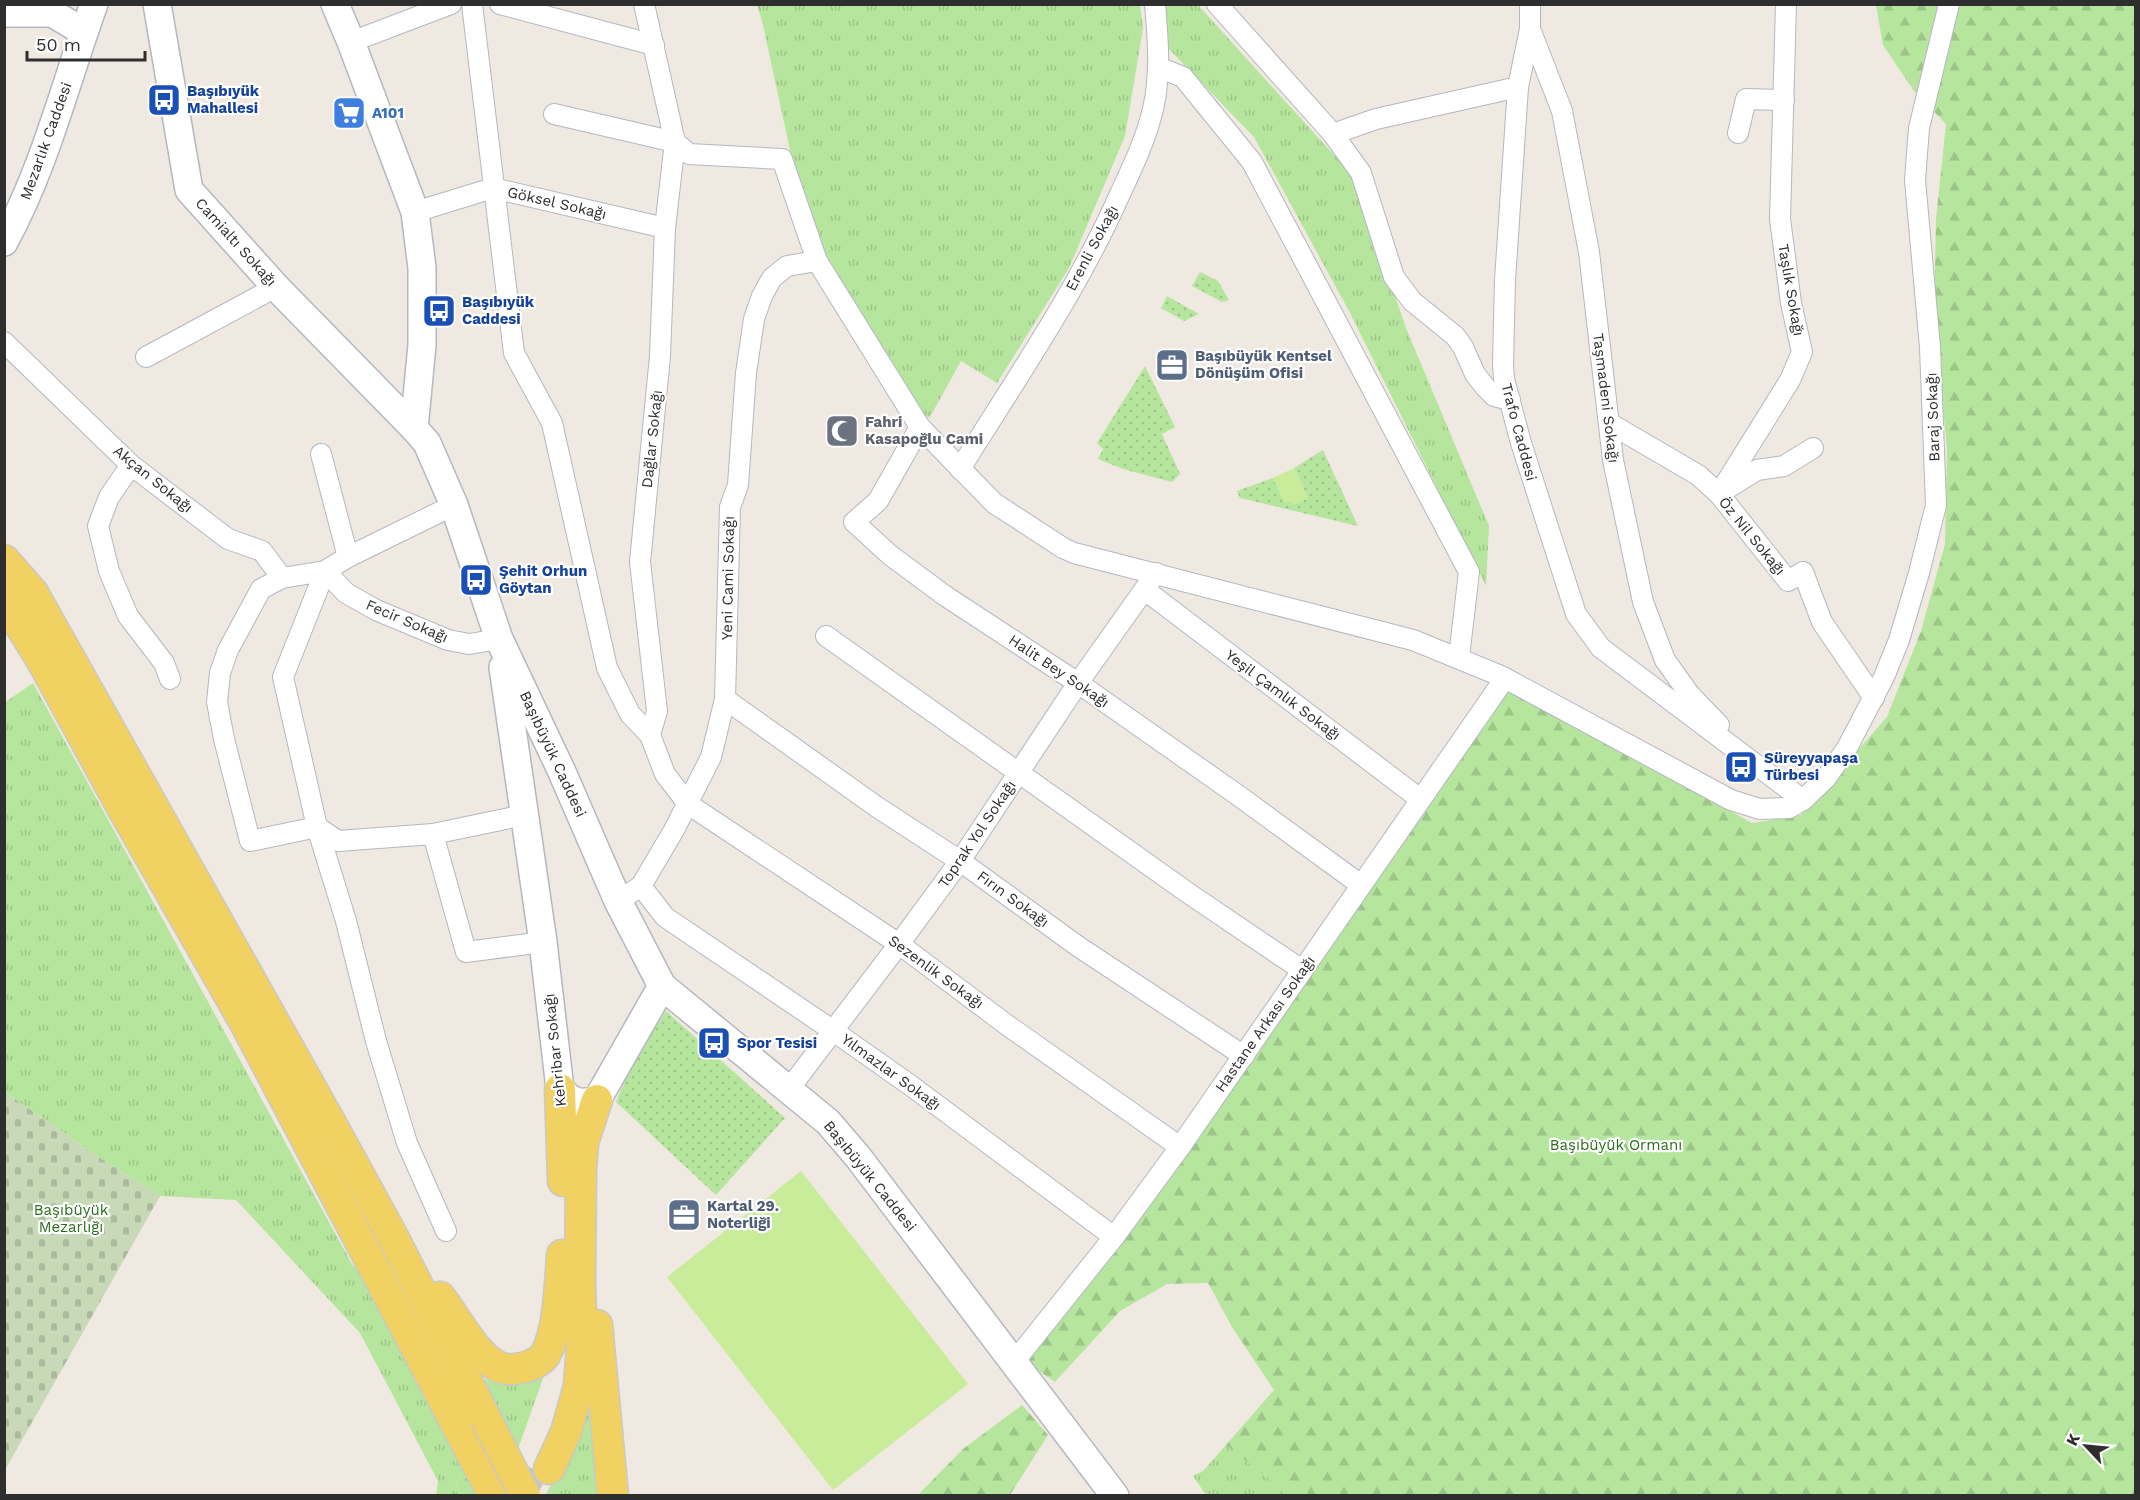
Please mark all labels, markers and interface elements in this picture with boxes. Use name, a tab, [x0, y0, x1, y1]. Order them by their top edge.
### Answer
scale bar	[27, 24, 146, 62]
text: 50 m	[36, 34, 81, 55]
street label: Mezarlık Caddesi	[16, 80, 76, 202]
bus stop icon: Başıbıyük Mahallesi	[146, 82, 182, 118]
place label: Başıbıyük Mahallesi	[187, 82, 260, 117]
supermarket icon: A101	[331, 95, 367, 131]
place label: A101	[372, 104, 404, 122]
street label: Göksel Sokağı	[506, 183, 608, 223]
street label: Camialtı Sokağı	[192, 194, 280, 290]
street label: Erenli Sokağı	[1062, 202, 1122, 294]
street label: Taşlık Sokağı	[1774, 243, 1808, 337]
bus stop icon: Başıbıyük Caddesi	[421, 293, 457, 329]
place label: Başıbıyük Caddesi	[462, 293, 535, 328]
street label: Taşmadeni Sokağı	[1589, 332, 1623, 464]
office icon: Başıbüyük Kentsel Dönüşüm Ofisi	[1154, 347, 1190, 383]
place label: Başıbüyük Kentsel Dönüşüm Ofisi	[1195, 347, 1332, 382]
street label: Baraj Sokağı	[1922, 372, 1944, 462]
street label: Trafo Caddesi	[1497, 381, 1541, 483]
street label: Dağlar Sokağı	[638, 389, 666, 489]
mosque icon: Fahri Kasapoğlu Cami	[824, 413, 860, 449]
place label: Fahri Kasapoğlu Cami	[865, 413, 983, 448]
street label: Akçan Sokağı	[110, 442, 196, 516]
street label: Öz Nil Sokağı	[1715, 493, 1789, 579]
street label: Yeni Cami Sokağı	[718, 516, 738, 640]
bus stop icon: Şehit Orhun Göytan	[458, 562, 494, 598]
place label: Şehit Orhun Göytan	[499, 562, 587, 597]
street label: Fecir Sokağı	[363, 596, 451, 646]
street label: Halit Bey Sokağı	[1005, 631, 1113, 711]
street label: Yeşil Çamlık Sokağı	[1222, 646, 1344, 744]
street label: Başıbüyük Caddesi	[516, 688, 590, 820]
bus stop icon: Süreyyapaşa Türbesi	[1723, 749, 1759, 785]
place label: Süreyyapaşa Türbesi	[1764, 749, 1858, 784]
street label: Toprak Yol Sokağı	[934, 777, 1020, 891]
street label: Fırın Sokağı	[974, 867, 1052, 931]
street label: Sezenlik Sokağı	[885, 931, 987, 1013]
street label: Hastane Arkası Sokağı	[1211, 953, 1319, 1095]
street label: Kehribar Sokağı	[540, 993, 570, 1107]
bus stop icon: Spor Tesisi	[696, 1025, 732, 1061]
street label: Yılmazlar Sokağı	[838, 1030, 944, 1114]
place label: Spor Tesisi	[737, 1034, 817, 1052]
street label: Başıbüyük Caddesi	[820, 1117, 920, 1235]
park label: Başıbüyük Ormanı	[1550, 1136, 1682, 1154]
office icon: Kartal 29. Noterliği	[666, 1197, 702, 1233]
place label: Kartal 29. Noterliği	[707, 1197, 779, 1232]
park label: Başıbüyük Mezarlığı	[34, 1201, 109, 1236]
north arrow	[2056, 1416, 2116, 1476]
text: K	[2062, 1430, 2084, 1449]

